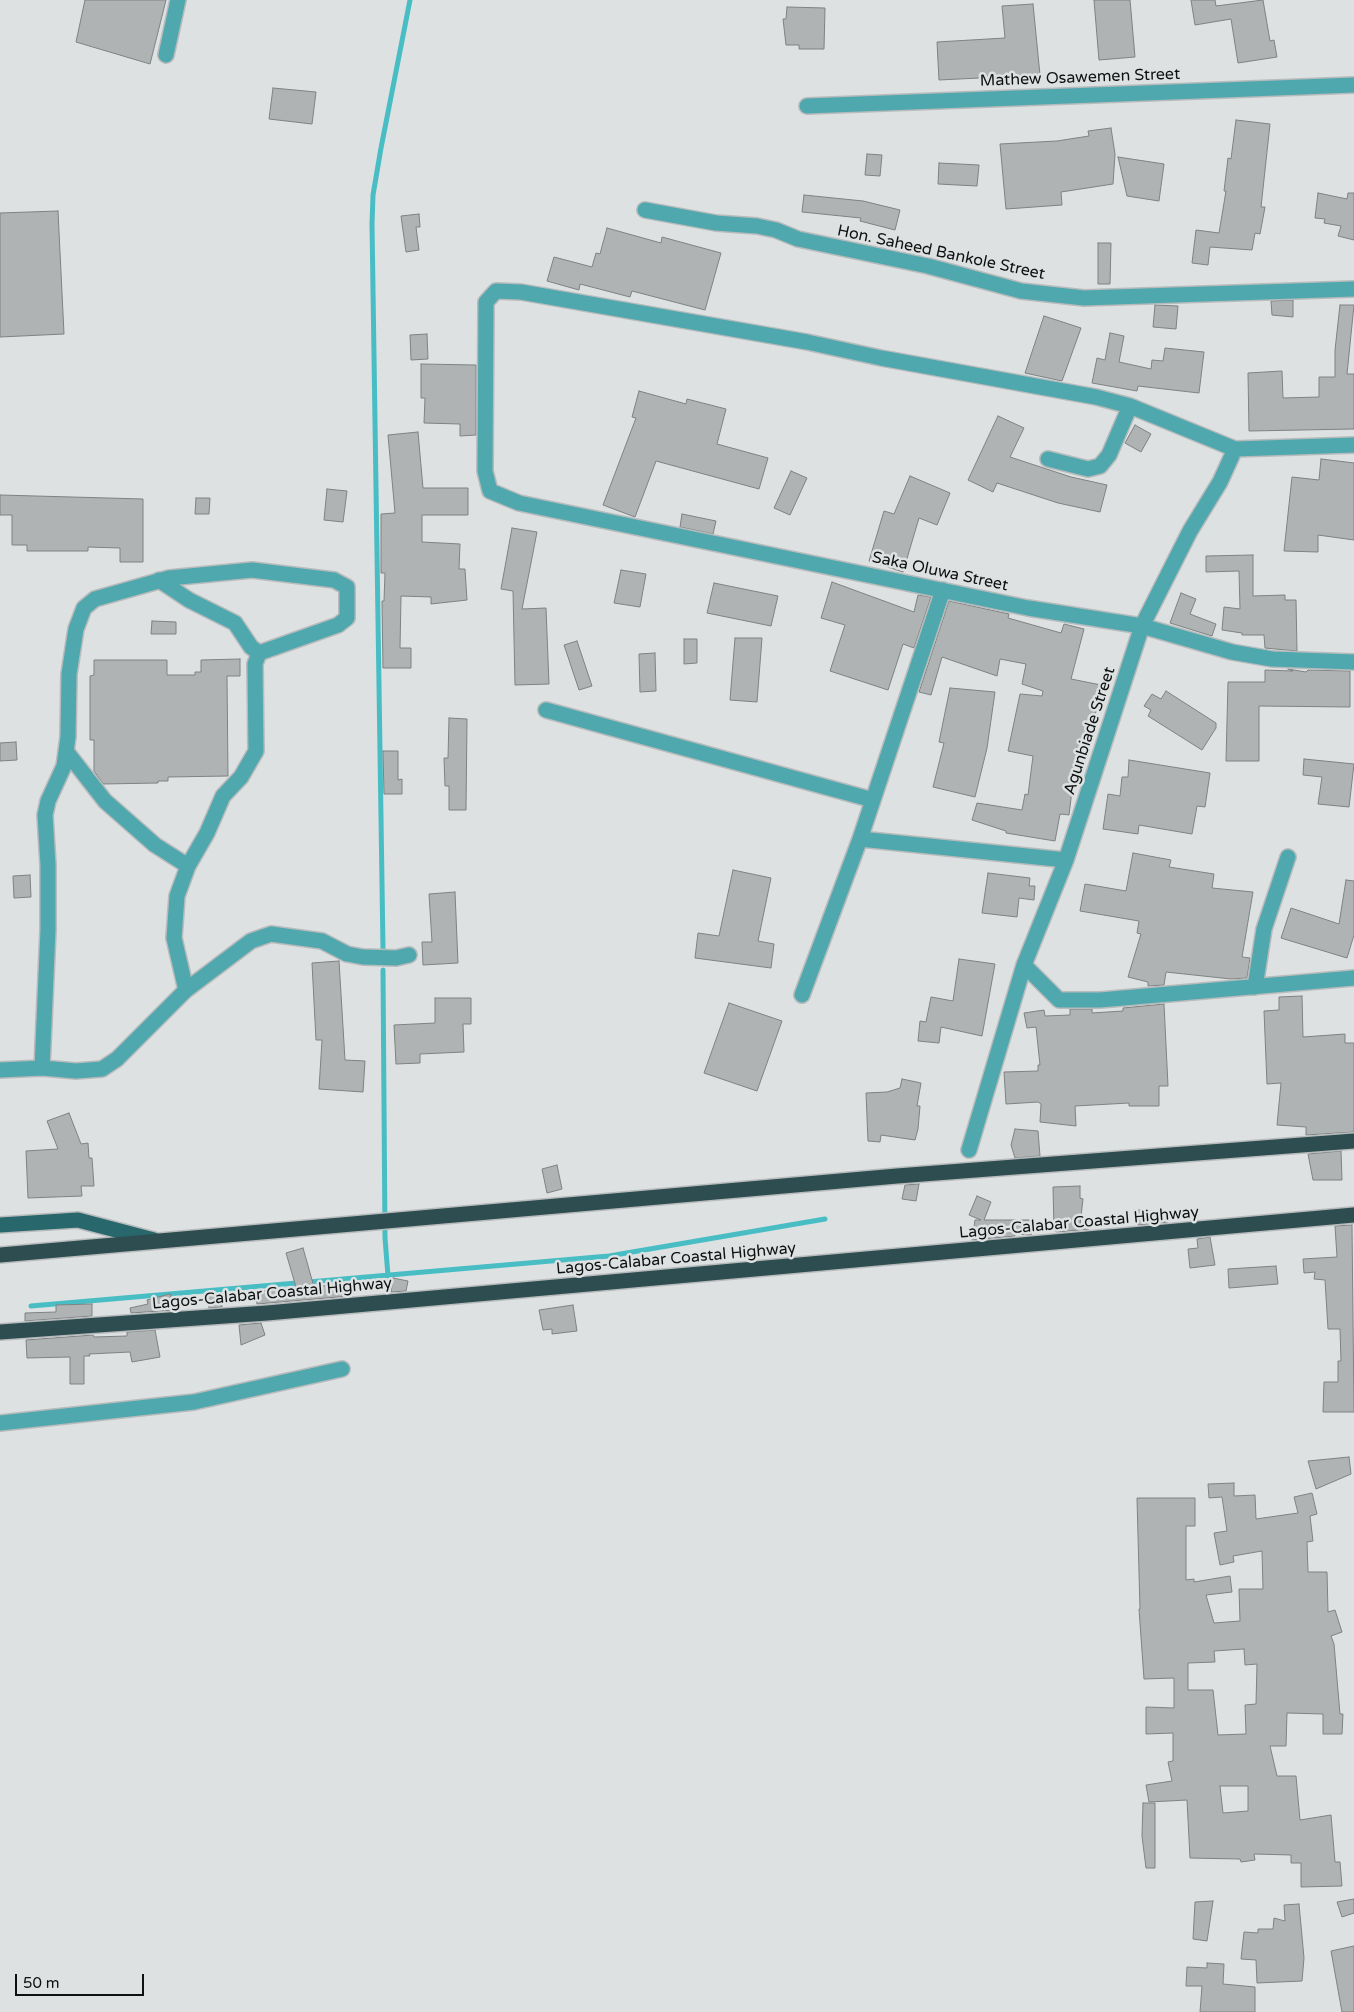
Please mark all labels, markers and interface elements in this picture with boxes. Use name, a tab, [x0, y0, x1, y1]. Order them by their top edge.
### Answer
street label: Mathew Osawemen Street	[980, 65, 1180, 91]
street label: Hon. Saheed Bankole Street	[835, 222, 1047, 284]
street label: Saka Oluwa Street	[870, 548, 1010, 596]
street label: Agunbiade Street	[1060, 665, 1120, 797]
street label: Lagos-Calabar Coastal Highway	[958, 1203, 1200, 1243]
street label: Lagos-Calabar Coastal Highway	[555, 1239, 797, 1279]
street label: Lagos-Calabar Coastal Highway	[151, 1274, 393, 1314]
scale bar	[18, 1964, 146, 1996]
text: 50 m	[23, 1974, 60, 1992]

